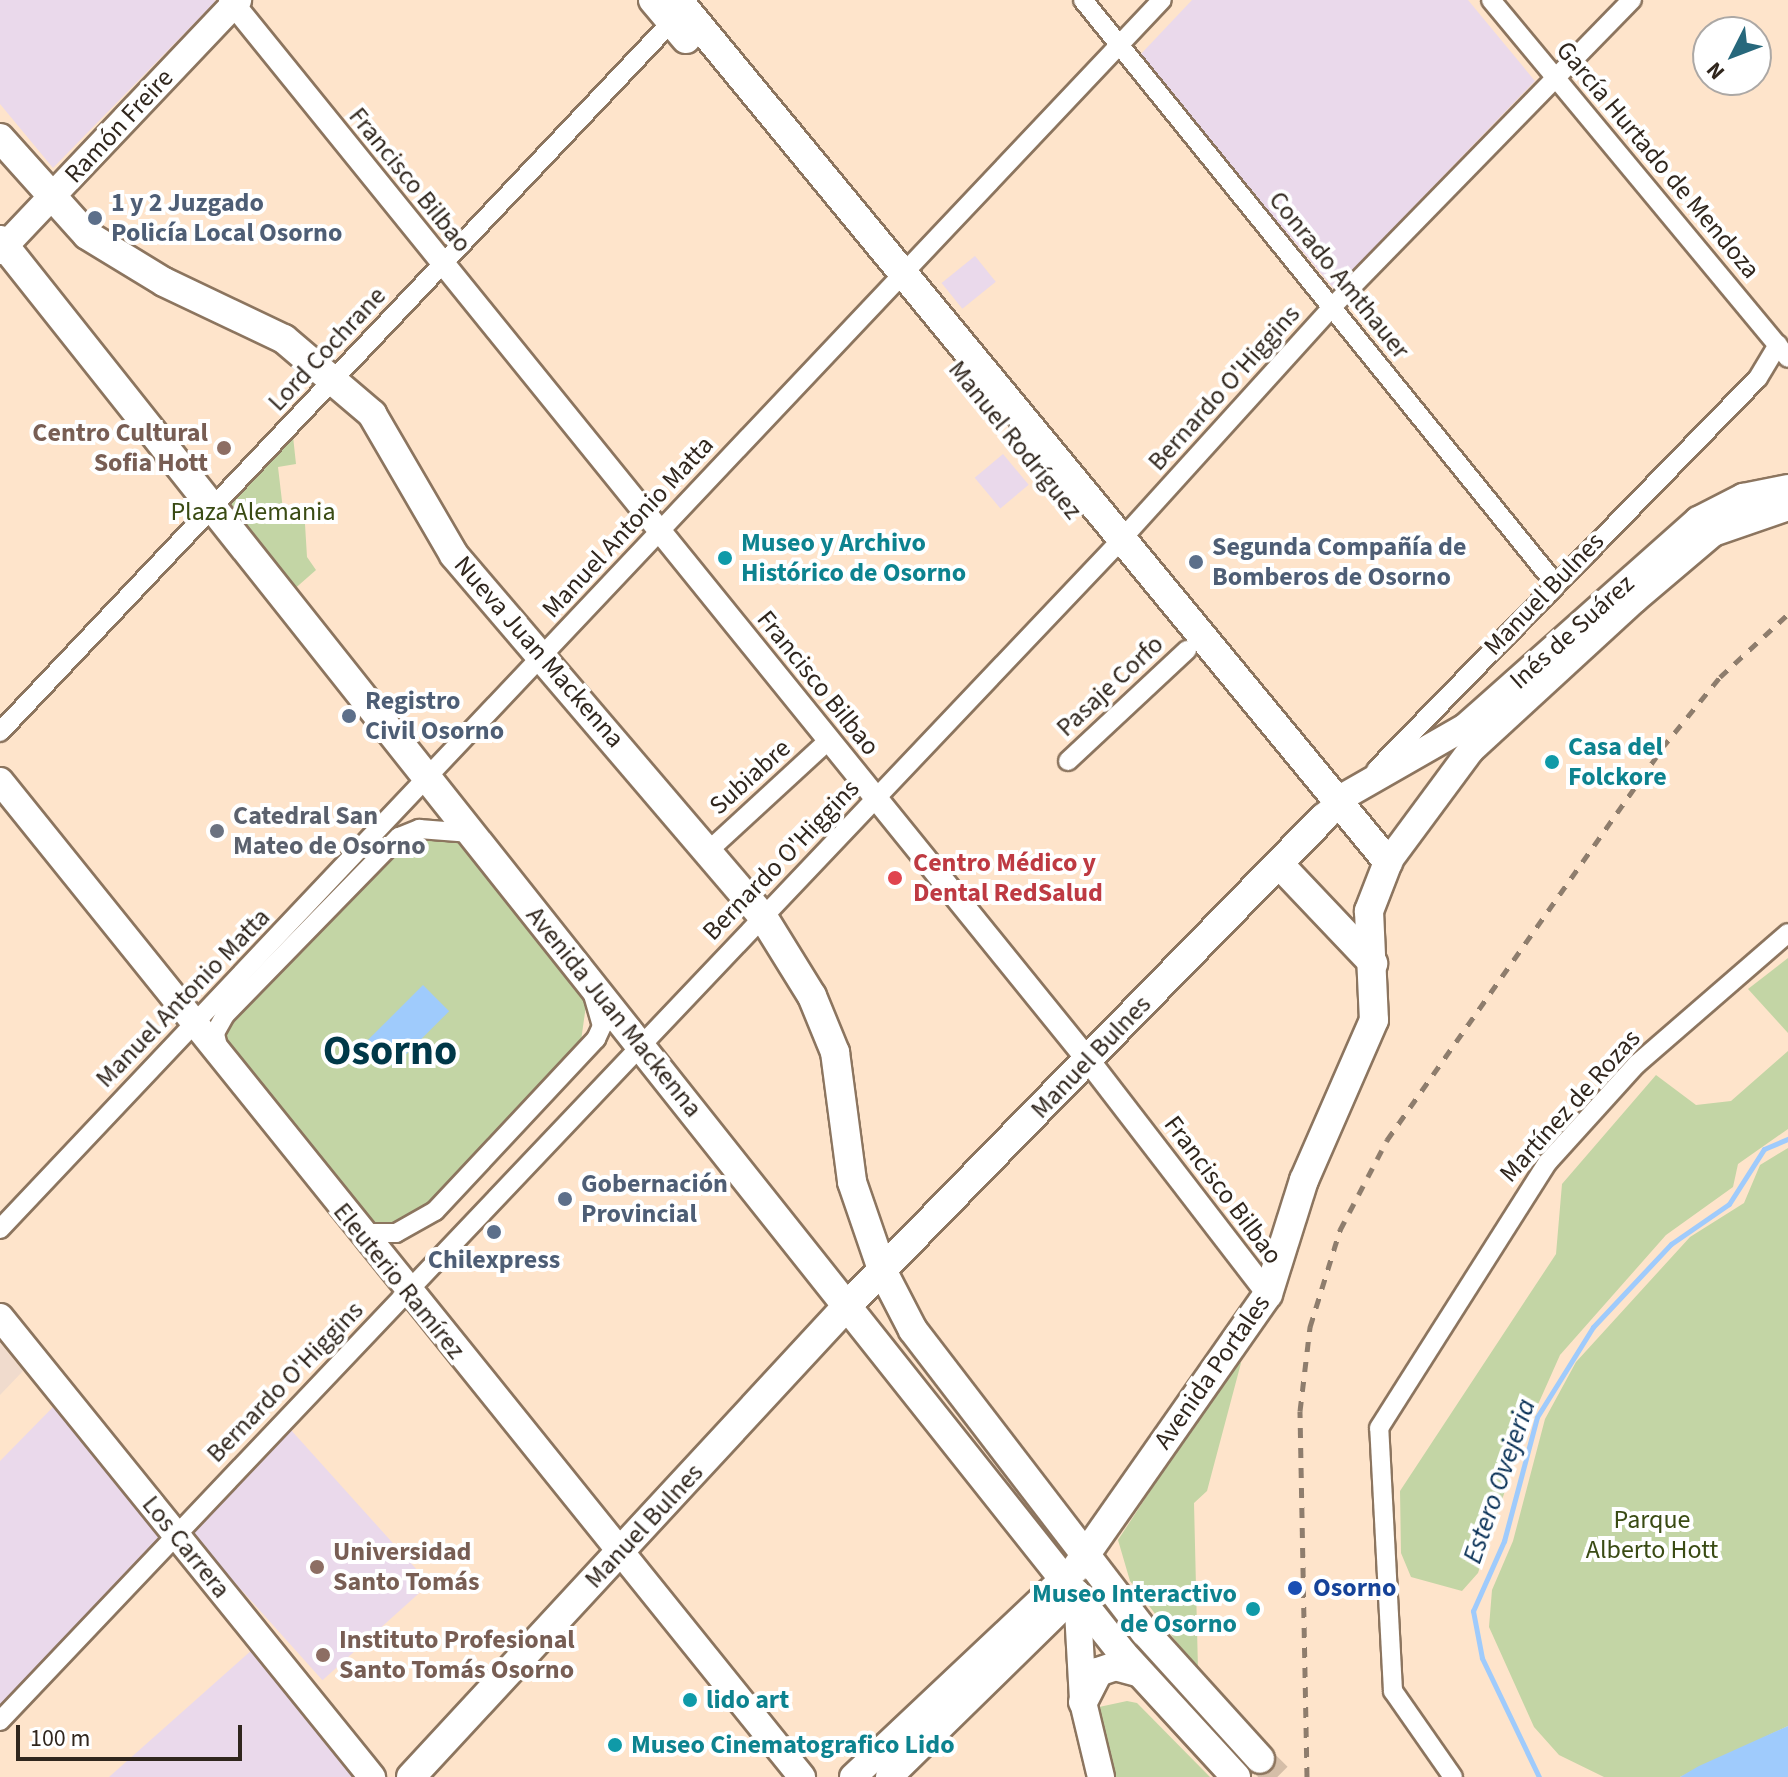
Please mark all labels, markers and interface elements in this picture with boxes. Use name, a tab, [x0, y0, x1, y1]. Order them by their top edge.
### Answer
north arrow	[1692, 16, 1772, 96]
street label: García Hurtado de Mendoza	[1550, 35, 1766, 285]
text: N	[1699, 55, 1732, 87]
street label: Ramón Freire	[58, 62, 180, 190]
street label: Francisco Bilbao	[342, 101, 478, 259]
street label: Conrado Amthauer	[1262, 185, 1416, 365]
place label: 1 y 2 Juzgado Policía Local Osorno	[111, 187, 342, 248]
marker: 1 y 2 Juzgado Policía Local Osorno	[86, 209, 104, 227]
street label: Lord Cochrane	[262, 280, 392, 418]
street label: Bernardo O'Higgins	[1142, 299, 1306, 477]
street label: Manuel Rodríguez	[942, 355, 1088, 525]
place label: Centro Cultural Sofia Hott	[32, 417, 208, 478]
street label: Manuel Antonio Matta	[536, 430, 720, 624]
marker: Centro Cultural Sofia Hott	[215, 439, 233, 457]
park label: Plaza Alemania	[170, 496, 336, 528]
street label: Manuel Bulnes	[1477, 526, 1611, 662]
place label: Museo y Archivo Histórico de Osorno	[741, 527, 966, 588]
place label: Segunda Compañía de Bomberos de Osorno	[1212, 531, 1466, 592]
marker: Museo y Archivo Histórico de Osorno	[716, 549, 734, 567]
street label: Nueva Juan Mackenna	[447, 550, 631, 754]
marker: Segunda Compañía de Bomberos de Osorno	[1187, 553, 1205, 571]
street label: Inés de Suárez	[1503, 568, 1641, 696]
street label: Francisco Bilbao	[750, 604, 886, 762]
street label: Pasaje Corfo	[1050, 629, 1170, 743]
place label: Registro Civil Osorno	[365, 685, 504, 746]
marker: Registro Civil Osorno	[340, 707, 358, 725]
place label: Casa del Folckore	[1568, 731, 1667, 792]
street label: Subiabre	[703, 733, 797, 821]
marker: Casa del Folckore	[1543, 753, 1561, 771]
street label: Bernardo O'Higgins	[696, 773, 866, 947]
place label: Catedral San Mateo de Osorno	[233, 800, 426, 862]
marker: Catedral San Mateo de Osorno	[208, 822, 226, 840]
place label: Centro Médico y Dental RedSalud	[913, 847, 1103, 908]
marker: Centro Médico y Dental RedSalud	[884, 867, 906, 889]
street label: Avenida Juan Mackenna	[519, 900, 709, 1124]
street label: Manuel Antonio Matta	[89, 902, 277, 1094]
street label: Manuel Bulnes	[1024, 989, 1158, 1125]
street label: Martínez de Rozas	[1493, 1023, 1647, 1189]
district label: Osorno	[323, 1026, 457, 1076]
street label: Francisco Bilbao	[1157, 1110, 1289, 1270]
place label: Gobernación Provincial	[581, 1168, 728, 1230]
marker: Gobernación Provincial	[556, 1190, 574, 1208]
street label: Eleuterio Ramírez	[327, 1197, 471, 1365]
marker: Chilexpress	[485, 1223, 503, 1241]
place label: Chilexpress	[428, 1244, 560, 1276]
street label: Avenida Portales	[1147, 1289, 1277, 1455]
street label: Bernardo O'Higgins	[200, 1295, 370, 1469]
water label: Estero Ovejeria	[1455, 1394, 1543, 1568]
street label: Manuel Bulnes	[578, 1457, 710, 1595]
street label: Los Carrera	[135, 1490, 237, 1604]
park label: Parque Alberto Hott	[1586, 1504, 1718, 1566]
place label: Universidad Santo Tomás	[333, 1536, 480, 1598]
marker: Universidad Santo Tomás	[308, 1558, 326, 1576]
place label: Osorno	[1313, 1572, 1396, 1604]
marker: Osorno	[1284, 1577, 1306, 1599]
place label: Museo Interactivo de Osorno	[1032, 1578, 1237, 1640]
marker: Museo Interactivo de Osorno	[1244, 1600, 1262, 1618]
place label: Instituto Profesional Santo Tomás Osorno	[339, 1624, 575, 1686]
marker: Instituto Profesional Santo Tomás Osorno	[314, 1646, 332, 1664]
place label: lido art	[706, 1684, 789, 1716]
marker: lido art	[681, 1691, 699, 1709]
scale bar	[20, 1709, 246, 1759]
text: 100 m	[30, 1721, 90, 1756]
place label: Museo Cinematografico Lido	[631, 1729, 955, 1761]
marker: Museo Cinematografico Lido	[606, 1736, 624, 1754]

